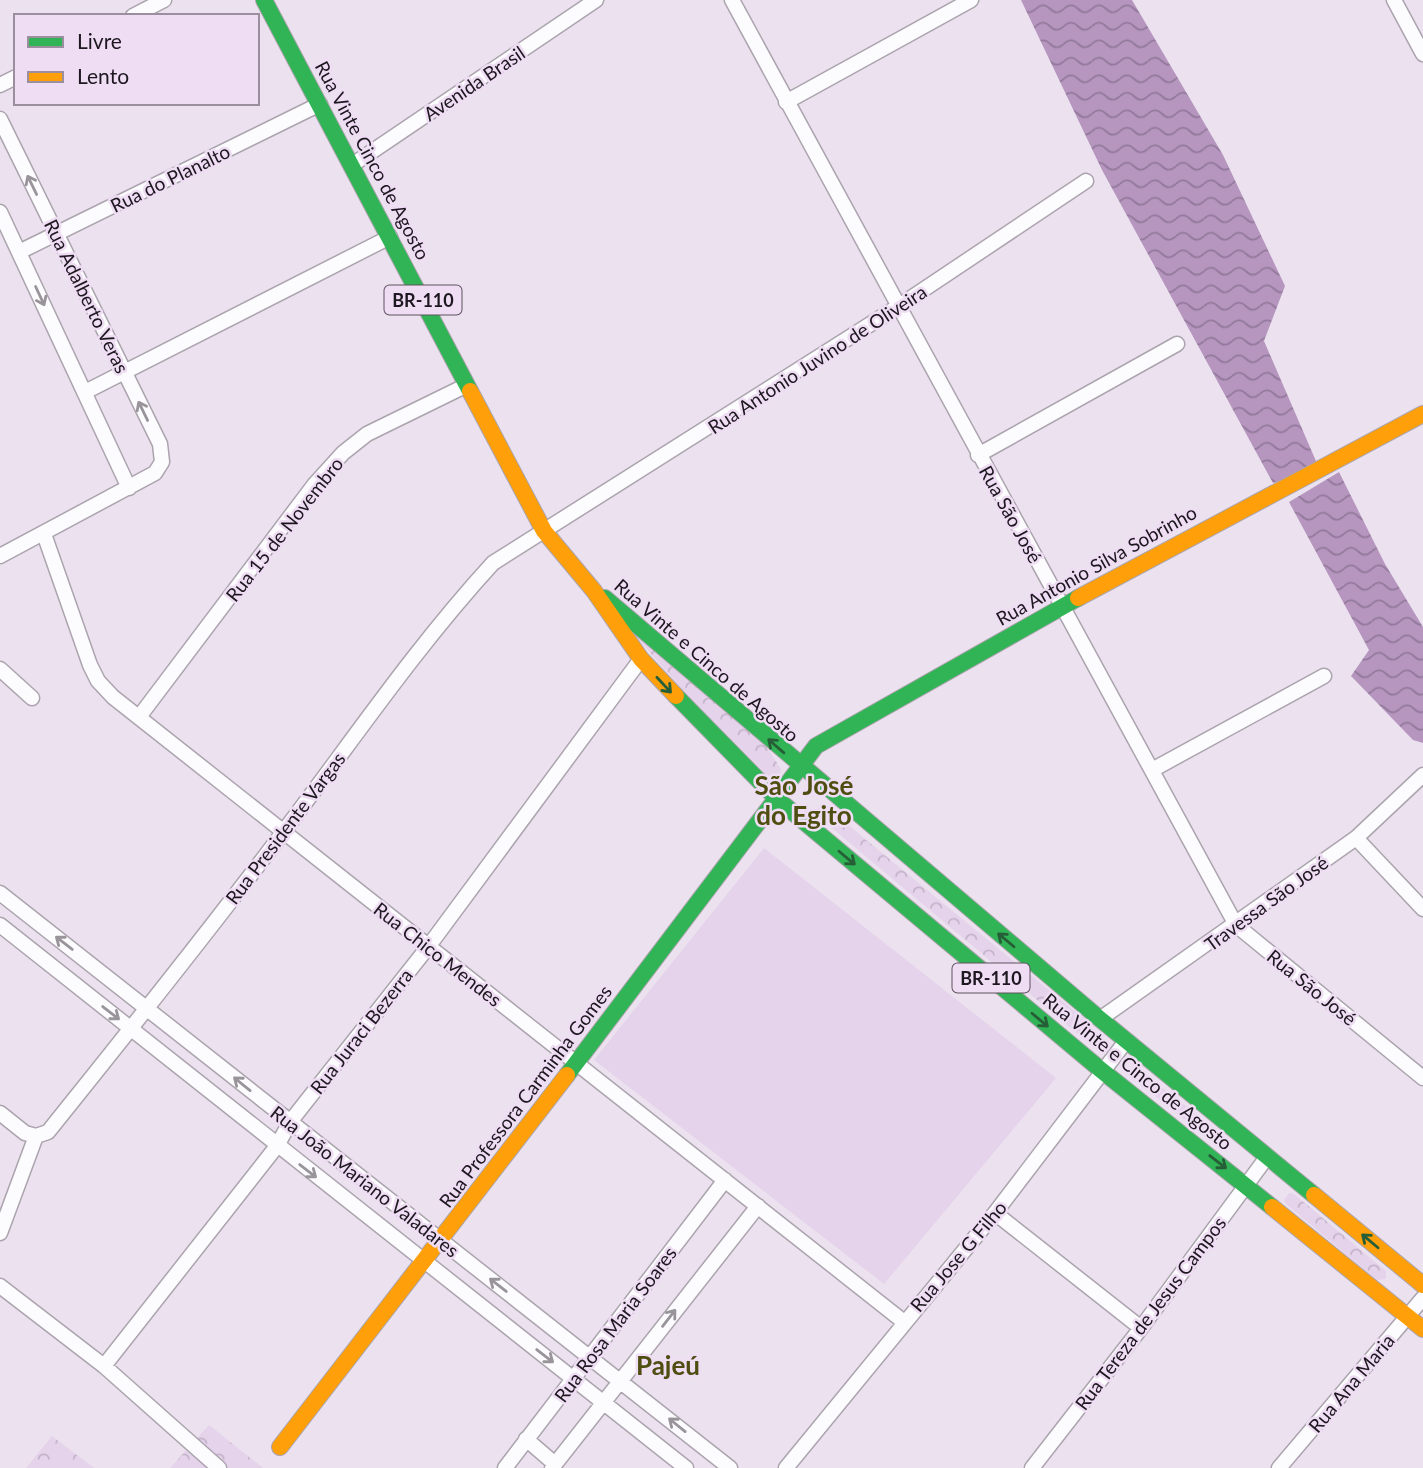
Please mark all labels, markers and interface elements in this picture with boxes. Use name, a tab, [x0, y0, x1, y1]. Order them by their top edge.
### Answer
legend	[14, 14, 259, 105]
text: Livre	[77, 28, 122, 53]
street label: Avenida Brasil	[419, 41, 529, 125]
street label: Rua Vinte Cinco de Agosto	[311, 57, 435, 263]
text: Lento	[77, 63, 129, 88]
street label: Rua do Planalto	[107, 139, 233, 217]
one-way arrow	[25, 175, 39, 196]
street label: Rua Adalberto Veras	[40, 215, 134, 377]
street label: Rua Antonio Juvino de Oliveira	[703, 280, 931, 438]
one-way arrow	[34, 285, 47, 306]
road number: BR-110	[384, 286, 462, 314]
one-way arrow	[136, 401, 150, 422]
street label: Rua 15 de Novembro	[221, 452, 347, 606]
street label: Rua São José	[975, 461, 1047, 567]
street label: Rua Antonio Silva Sobrinho	[992, 500, 1200, 630]
street label: Rua Vinte e Cinco de Agosto	[610, 574, 804, 746]
one-way arrow	[656, 676, 673, 693]
one-way arrow	[767, 738, 785, 754]
street label: Rua Presidente Vargas	[220, 747, 350, 909]
district label: São José do Egito	[755, 769, 854, 831]
one-way arrow	[838, 850, 856, 866]
street label: Travessa São José	[1200, 851, 1332, 955]
street label: Rua Chico Mendes	[370, 897, 506, 1011]
one-way arrow	[998, 932, 1016, 948]
one-way arrow	[55, 935, 73, 950]
street label: Rua São José	[1263, 944, 1361, 1030]
street label: Rua Juraci Bezerra	[305, 964, 417, 1098]
road number: BR-110	[953, 964, 1030, 993]
street label: Rua Professora Carminha Gomes	[434, 980, 616, 1212]
street label: Rua Vinte e Cinco de Agosto	[1039, 988, 1237, 1154]
one-way arrow	[101, 1006, 120, 1021]
one-way arrow	[1031, 1012, 1049, 1027]
one-way arrow	[234, 1076, 252, 1092]
street label: Rua João Mariano Valadares	[266, 1100, 464, 1262]
one-way arrow	[1208, 1154, 1226, 1169]
one-way arrow	[298, 1163, 317, 1178]
street label: Rua Jose G Filho	[905, 1196, 1011, 1316]
street label: Rua Tereza de Jesus Campos	[1070, 1212, 1230, 1414]
one-way arrow	[1362, 1234, 1380, 1249]
street label: Rua Rosa Maria Soares	[549, 1242, 681, 1406]
one-way arrow	[489, 1278, 508, 1293]
one-way arrow	[662, 1309, 677, 1327]
street label: Rua Ana Maria	[1303, 1329, 1399, 1437]
one-way arrow	[535, 1349, 553, 1364]
district label: Pajeú	[636, 1349, 700, 1381]
one-way arrow	[669, 1418, 687, 1433]

